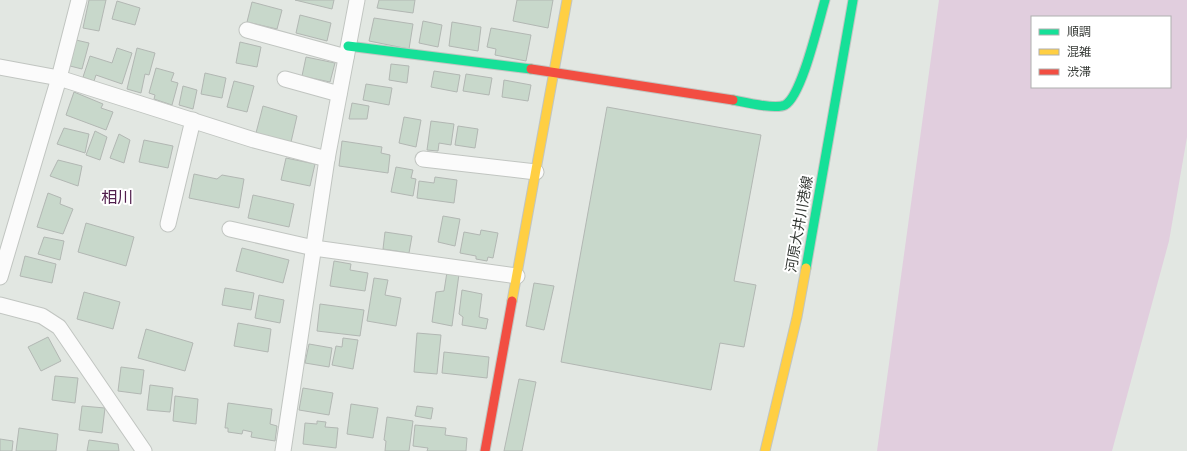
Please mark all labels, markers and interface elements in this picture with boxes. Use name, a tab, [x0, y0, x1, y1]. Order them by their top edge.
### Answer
legend	[1031, 16, 1171, 88]
text: 順調	[1067, 24, 1091, 39]
text: 混雑	[1067, 44, 1091, 59]
text: 渋滞	[1067, 64, 1091, 79]
street label: 河原大井川港線	[782, 174, 816, 274]
district label: 相川	[101, 187, 133, 207]

